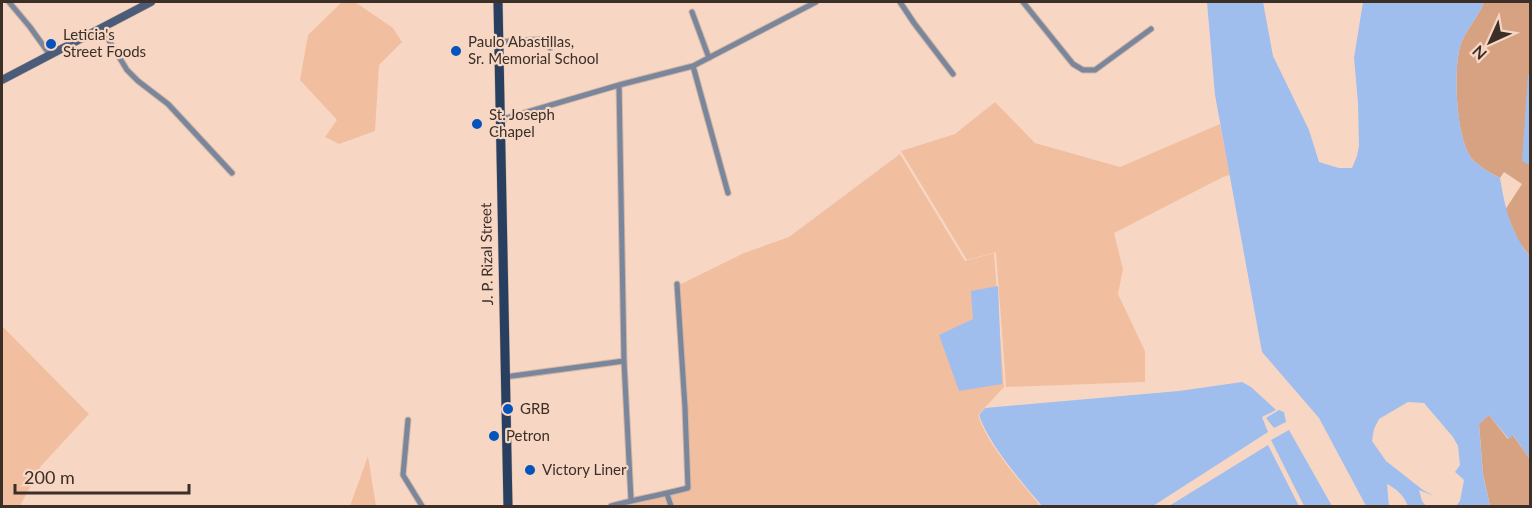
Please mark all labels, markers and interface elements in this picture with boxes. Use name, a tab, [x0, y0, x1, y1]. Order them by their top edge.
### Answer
north arrow	[1460, 12, 1520, 72]
place label: Leticia's Street Foods	[63, 25, 146, 60]
place label: Paulo Abastillas, Sr. Memorial School	[468, 32, 599, 67]
marker: Leticia's Street Foods	[44, 37, 58, 51]
text: N	[1468, 42, 1490, 64]
marker: Paulo Abastillas, Sr. Memorial School	[449, 44, 463, 58]
place label: St. Joseph Chapel	[489, 105, 555, 140]
marker: St. Joseph Chapel	[470, 117, 484, 131]
street label: J. P. Rizal Street	[476, 202, 496, 305]
place label: GRB	[520, 399, 550, 417]
marker: GRB	[501, 402, 515, 416]
place label: Petron	[506, 426, 550, 444]
marker: Petron	[487, 429, 501, 443]
scale bar	[15, 457, 189, 495]
place label: Victory Liner	[542, 460, 627, 478]
marker: Victory Liner	[523, 463, 537, 477]
text: 200 m	[24, 466, 75, 488]

